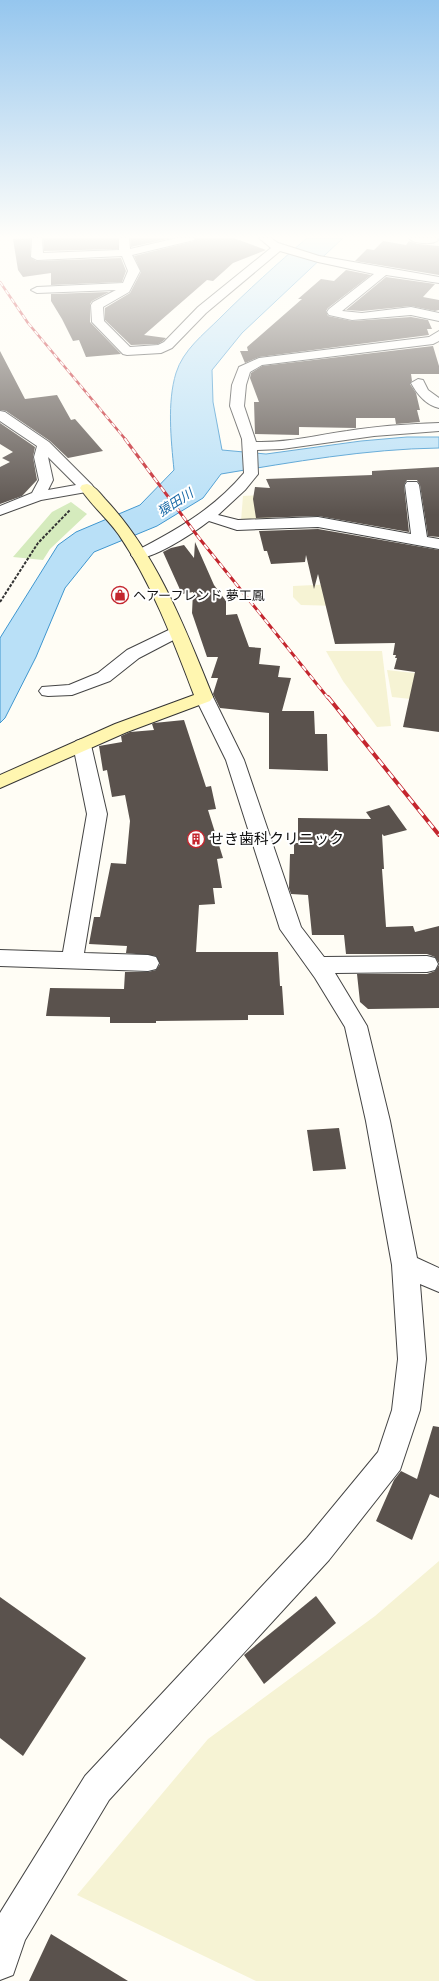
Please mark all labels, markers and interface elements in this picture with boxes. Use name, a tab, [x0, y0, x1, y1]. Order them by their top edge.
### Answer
water label: 猿田川	[154, 483, 199, 522]
shop icon: ヘアーフレンド 夢工鳳	[110, 585, 130, 605]
place label: ヘアーフレンド 夢工鳳	[133, 586, 265, 606]
place label: せき歯科クリニック	[209, 828, 344, 851]
building icon: せき歯科クリニック	[186, 829, 206, 849]

